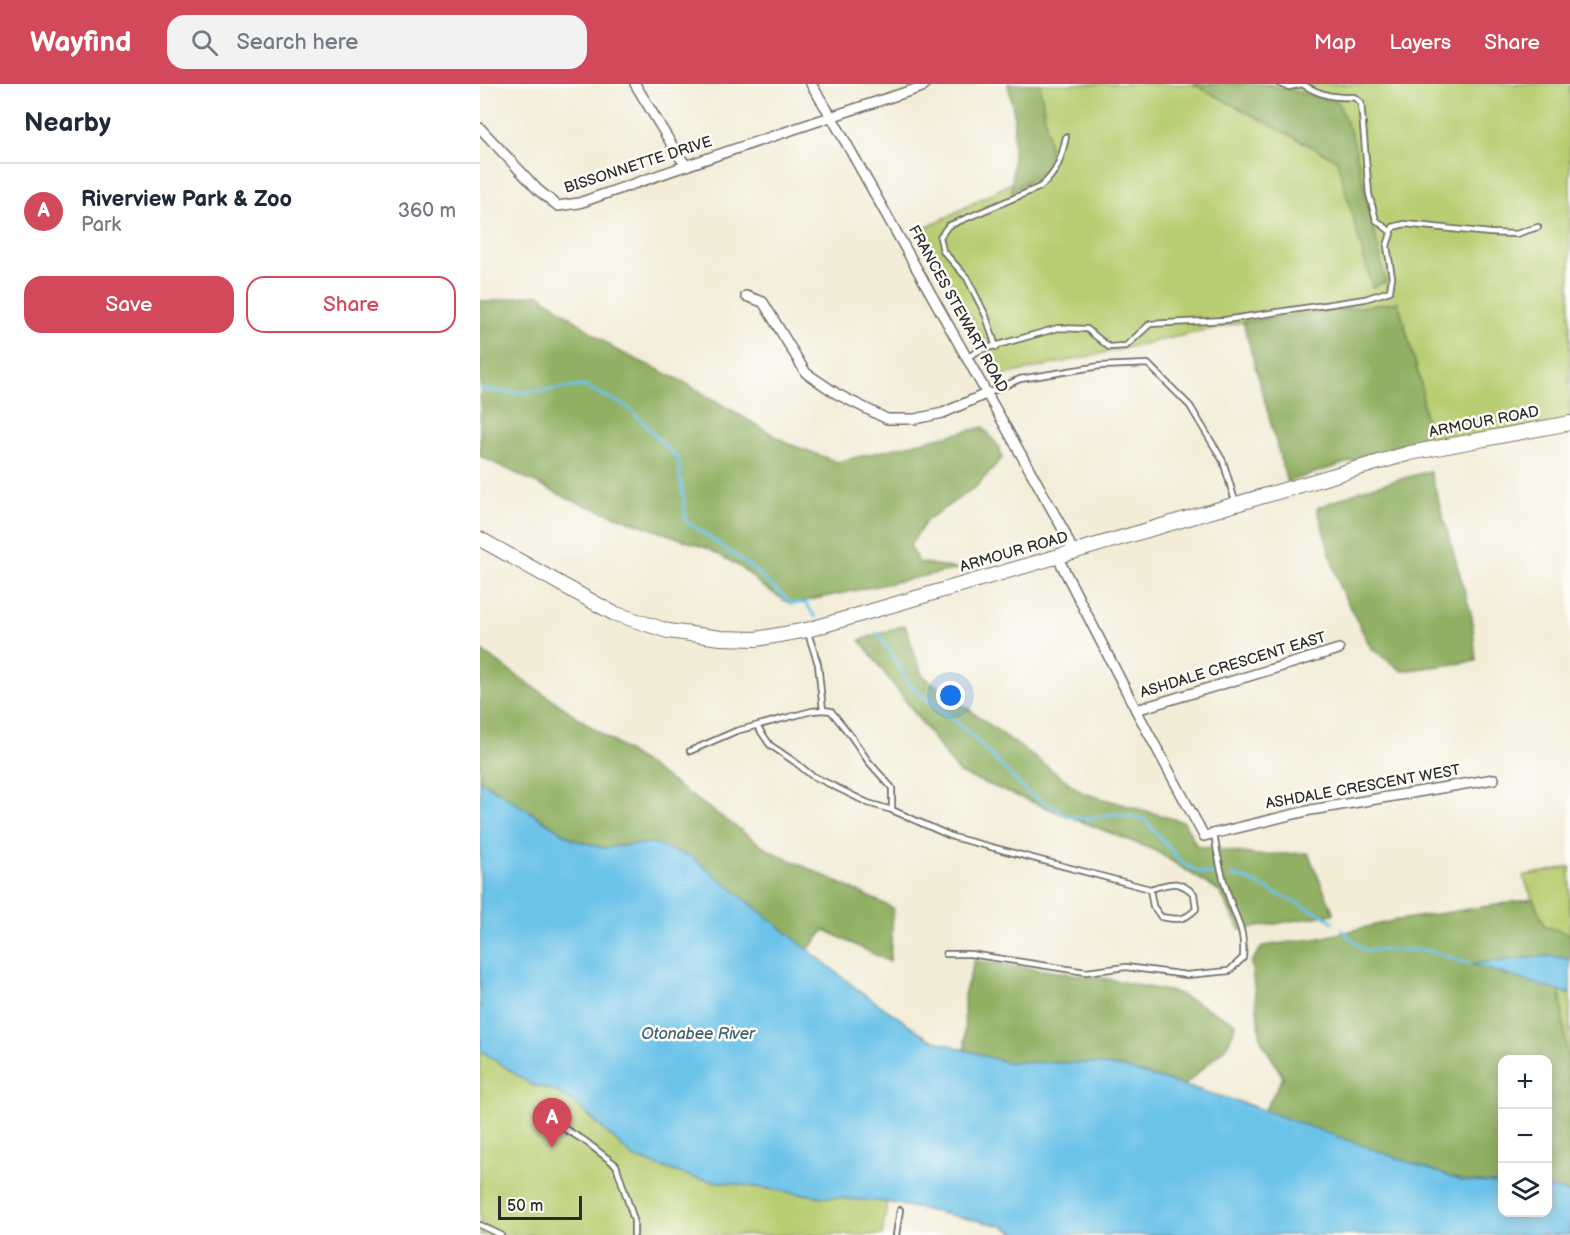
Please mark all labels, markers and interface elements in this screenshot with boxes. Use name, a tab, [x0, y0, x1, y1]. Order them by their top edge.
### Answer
search box	[167, 15, 587, 69]
text: Wayfind	[30, 26, 131, 59]
icon: search	[188, 26, 221, 59]
text: Search here	[236, 29, 358, 56]
text: Map	[1314, 30, 1356, 55]
text: Layers	[1389, 30, 1451, 55]
text: Share	[1484, 30, 1540, 55]
text: Nearby	[24, 108, 111, 139]
street label: BISSONNETTE DRIVE	[562, 132, 714, 198]
text: Riverview Park & Zoo	[81, 186, 292, 213]
text: A	[37, 199, 50, 223]
text: 360 m	[398, 199, 456, 223]
text: Park	[81, 213, 121, 237]
street label: FRANCES STEWART ROAD	[904, 222, 1012, 396]
button: Save	[24, 276, 234, 333]
button: Share	[246, 276, 456, 333]
street label: ARMOUR ROAD	[1427, 402, 1541, 442]
street label: ARMOUR ROAD	[958, 527, 1070, 577]
street label: ASHDALE CRESCENT EAST	[1138, 628, 1328, 702]
your location	[936, 681, 965, 710]
street label: ASHDALE CRESCENT WEST	[1264, 761, 1462, 813]
water label: Otonabee River	[641, 1025, 756, 1044]
map controls	[1498, 1055, 1552, 1217]
button: +	[1498, 1055, 1552, 1109]
pin: A	[532, 1098, 572, 1148]
button: −	[1498, 1109, 1552, 1163]
button: layers	[1498, 1163, 1552, 1217]
scale bar	[498, 1193, 582, 1220]
text: 50 m	[507, 1197, 543, 1216]

